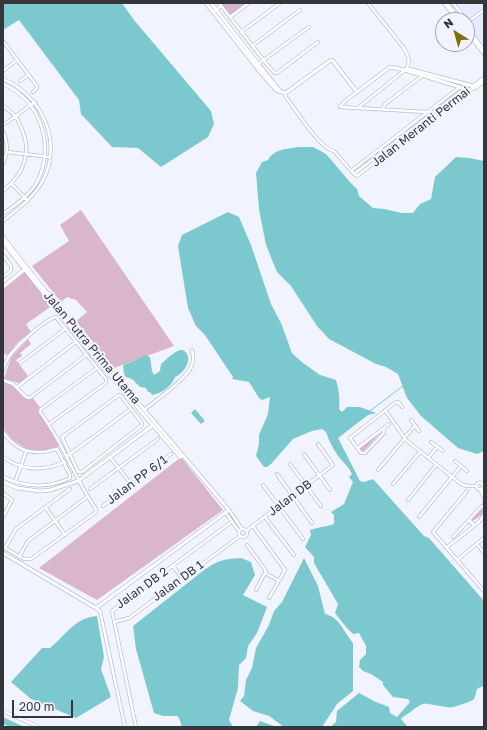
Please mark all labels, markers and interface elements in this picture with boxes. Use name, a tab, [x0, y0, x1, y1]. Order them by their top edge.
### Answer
north arrow	[435, 12, 475, 52]
text: N	[441, 15, 455, 31]
street label: Jalan Meranti Permai	[369, 84, 473, 170]
street label: Jalan Putra Prima Utama	[41, 289, 143, 407]
street label: Jalan PP 6/1	[104, 453, 170, 507]
street label: Jalan DB	[265, 477, 315, 519]
street label: Jalan DB 1	[150, 558, 206, 604]
street label: Jalan DB 2	[113, 564, 171, 612]
scale bar	[14, 692, 75, 718]
text: 200 m	[19, 699, 54, 714]

